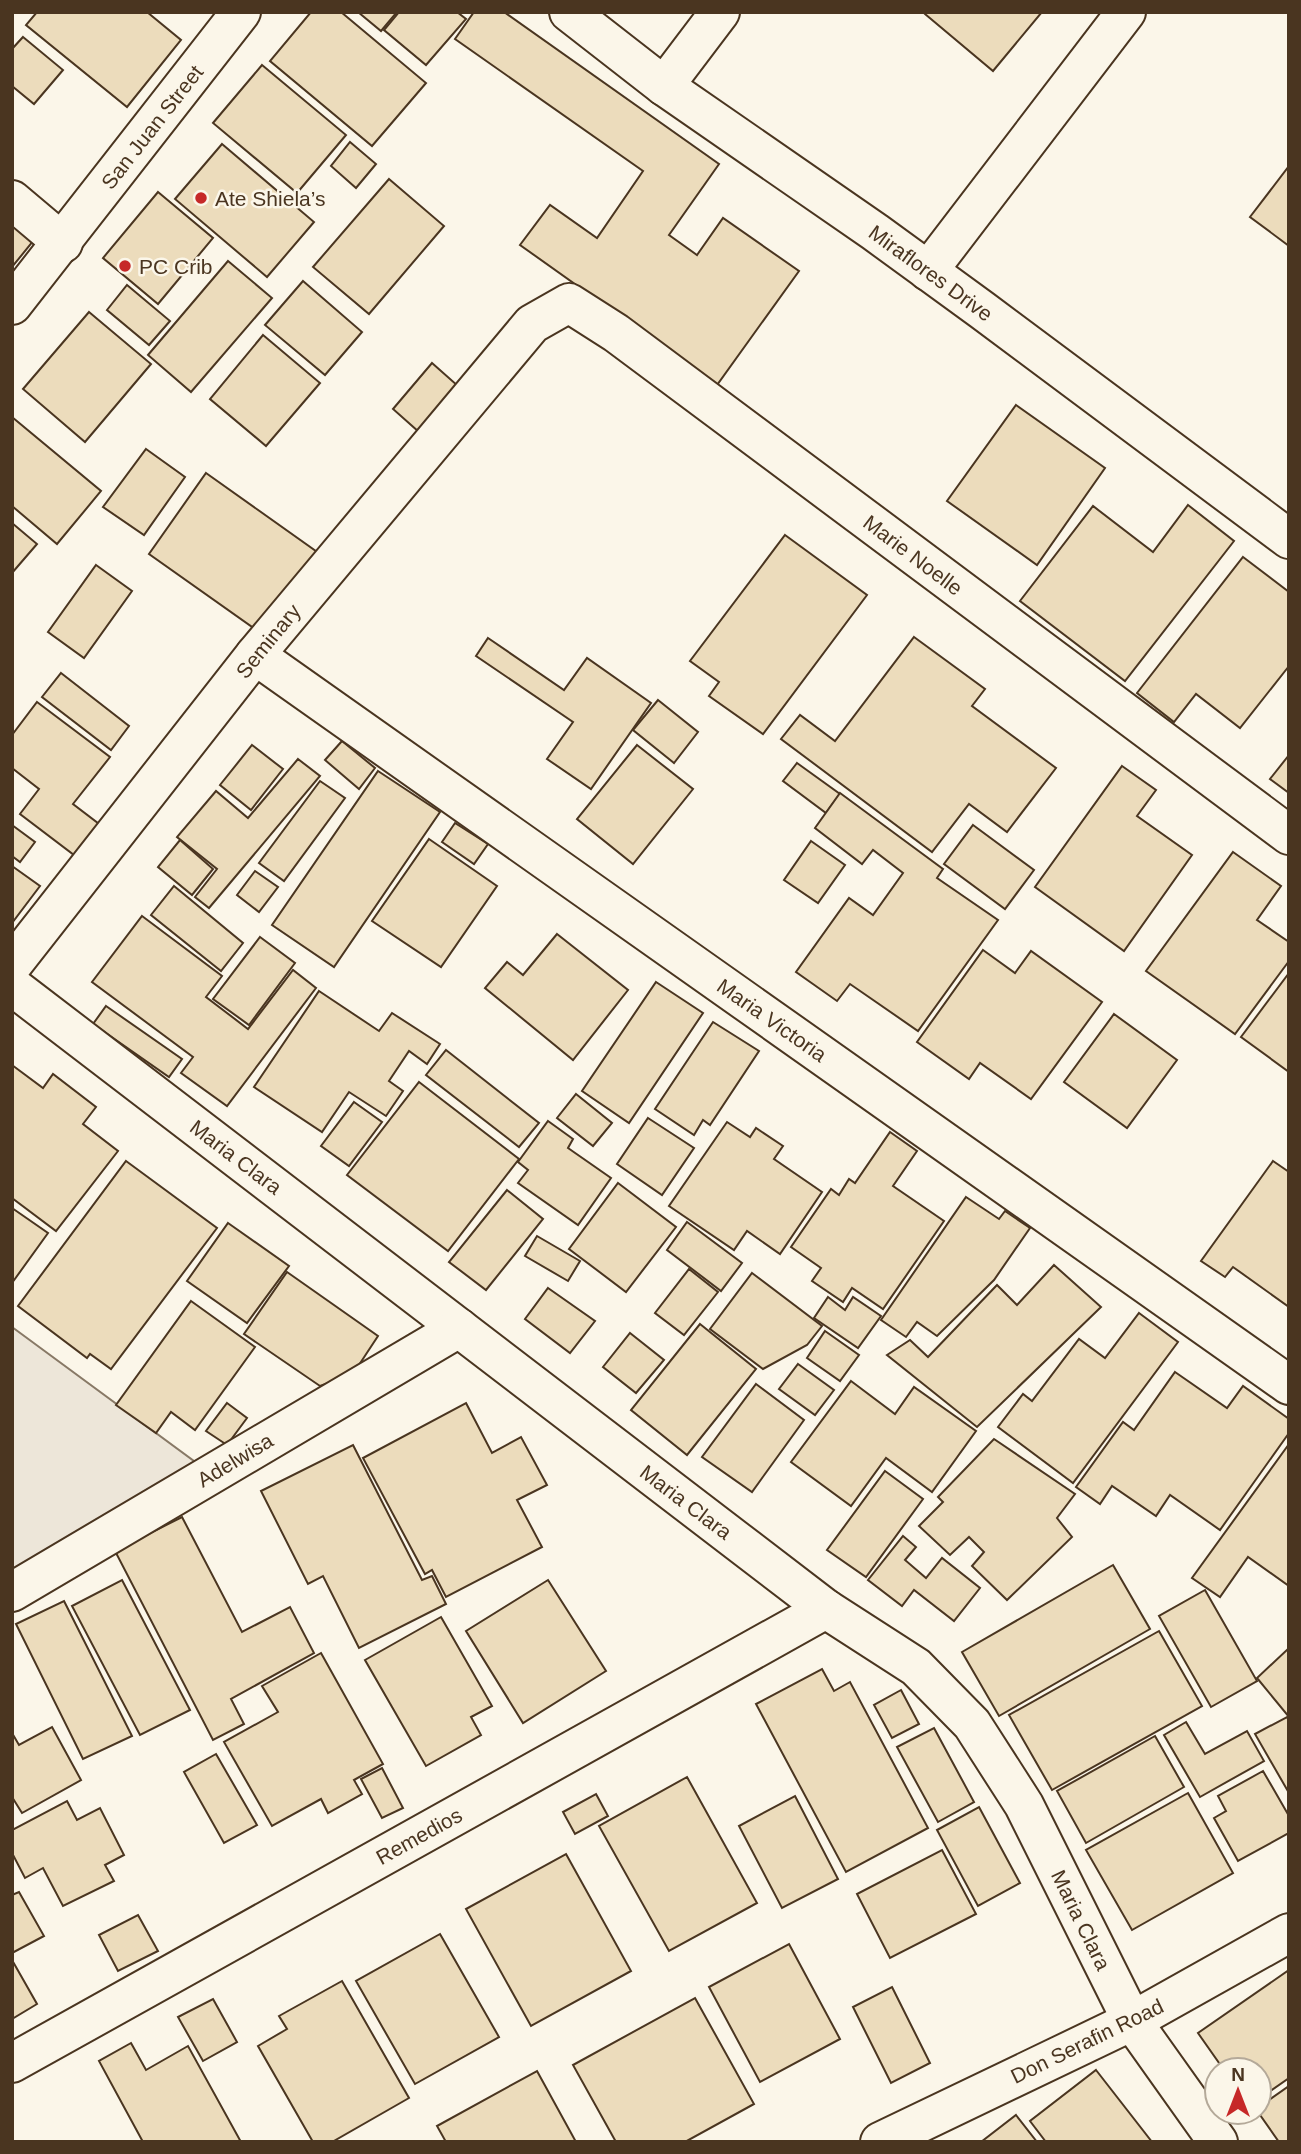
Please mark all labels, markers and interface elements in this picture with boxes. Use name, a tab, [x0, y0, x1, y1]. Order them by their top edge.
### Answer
street label: San Juan Street	[97, 60, 208, 193]
place label: Ate Shiela’s	[215, 187, 326, 210]
marker: Ate Shiela’s	[193, 190, 209, 206]
street label: Miraflores Drive	[865, 220, 997, 326]
place label: PC Crib	[139, 255, 213, 278]
marker: PC Crib	[117, 258, 133, 274]
street label: Marie Noelle	[859, 510, 967, 600]
street label: Seminary	[231, 599, 305, 683]
street label: Maria Victoria	[713, 974, 831, 1066]
street label: Maria Clara	[186, 1115, 287, 1199]
street label: Adelwisa	[193, 1428, 277, 1492]
street label: Maria Clara	[636, 1460, 737, 1544]
street label: Remedios	[372, 1803, 466, 1869]
street label: Maria Clara	[1047, 1866, 1115, 1974]
street label: Don Serafin Road	[1007, 1994, 1167, 2088]
north arrow	[1203, 2056, 1273, 2126]
text: N	[1231, 2064, 1245, 2085]

